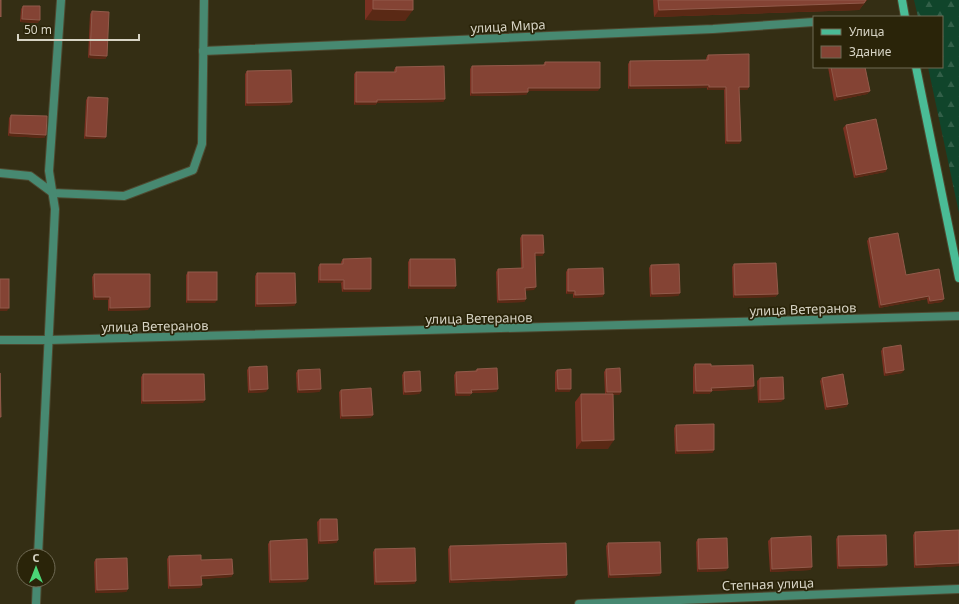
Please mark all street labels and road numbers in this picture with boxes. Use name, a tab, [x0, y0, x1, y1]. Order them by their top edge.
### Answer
street label: улица Мира	[470, 15, 546, 37]
street label: улица Ветеранов	[749, 298, 857, 320]
street label: улица Ветеранов	[425, 308, 533, 328]
street label: улица Ветеранов	[101, 316, 209, 336]
street label: Степная улица	[722, 573, 814, 595]

